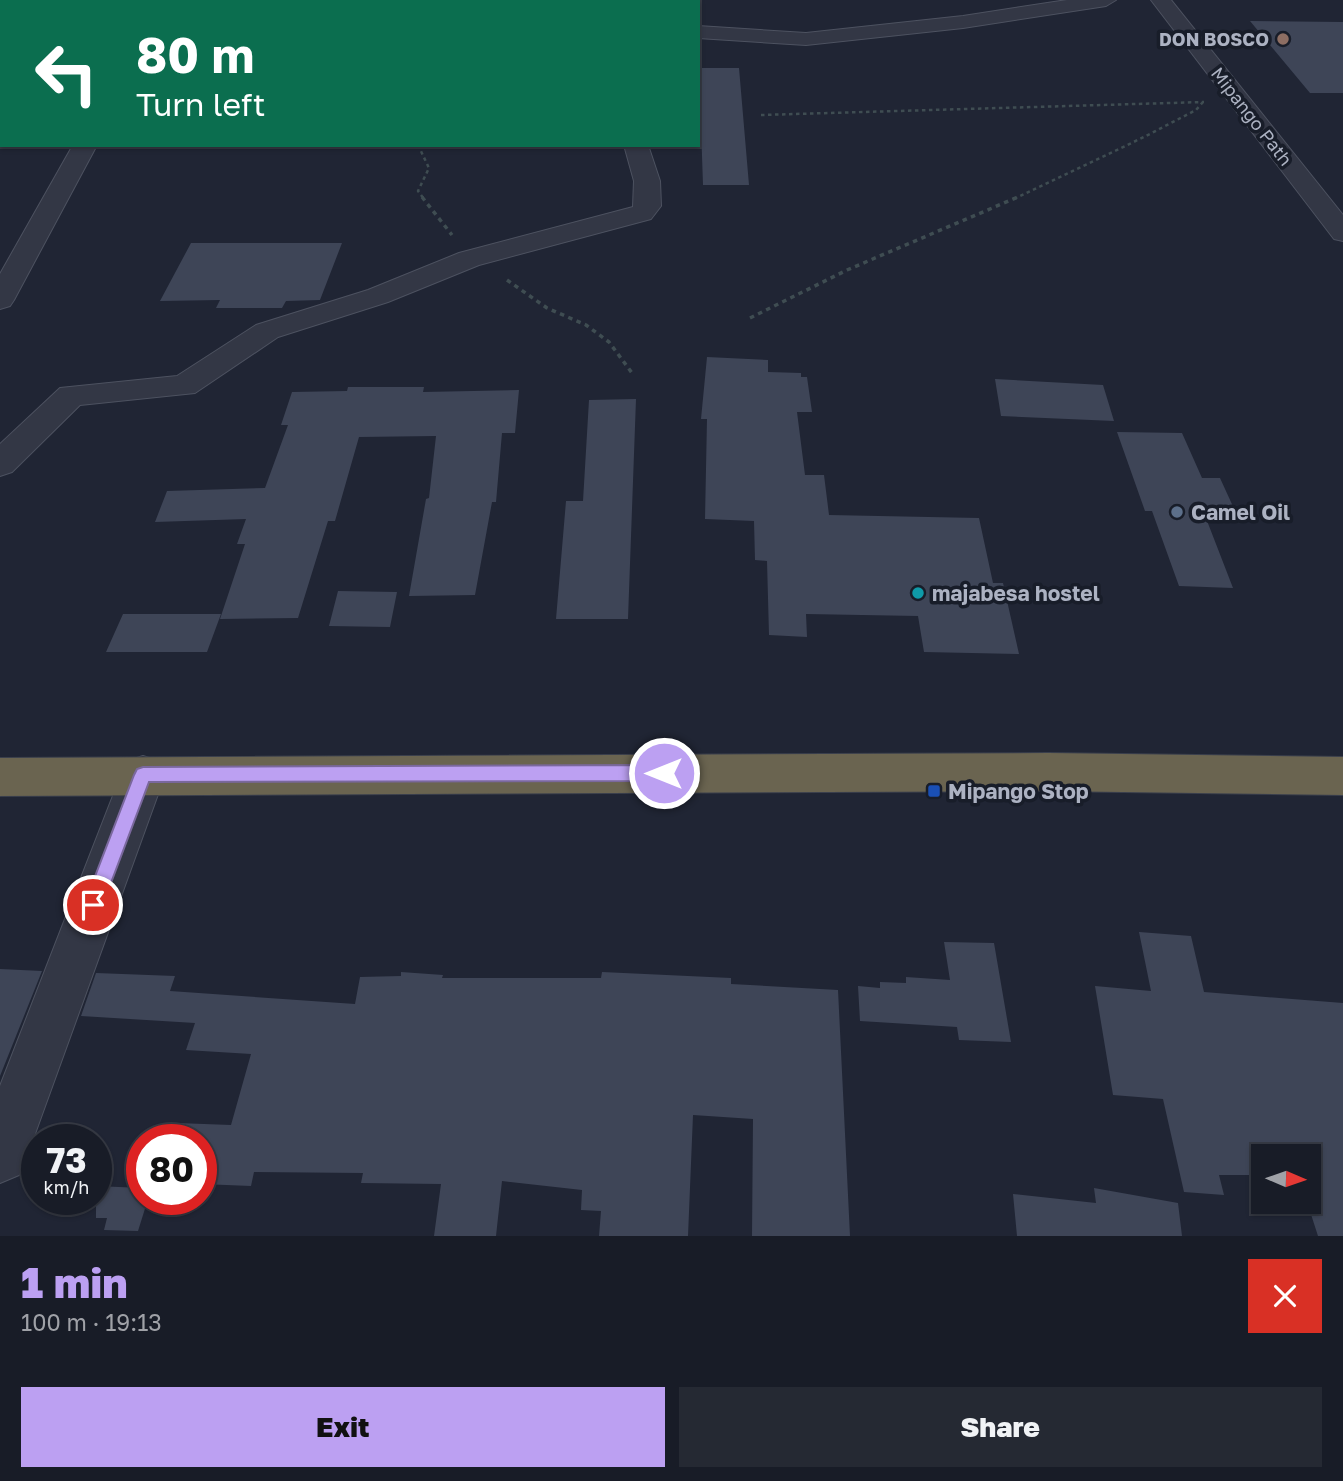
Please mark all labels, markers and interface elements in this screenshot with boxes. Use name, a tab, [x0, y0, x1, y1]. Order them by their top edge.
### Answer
text: 80 m	[136, 25, 254, 84]
icon: left	[21, 28, 112, 119]
place label: DON BOSCO	[1159, 28, 1269, 50]
marker: DON BOSCO	[1275, 31, 1291, 47]
street label: Mipango Path	[1207, 62, 1297, 170]
text: Turn left	[136, 85, 265, 123]
place label: Camel Oil	[1191, 499, 1290, 525]
marker: Camel Oil	[1169, 504, 1185, 520]
place label: majabesa hostel	[932, 580, 1100, 606]
marker: majabesa hostel	[910, 585, 926, 601]
position arrow	[627, 736, 701, 810]
place label: Mipango Stop	[948, 778, 1089, 804]
marker: Mipango Stop	[926, 783, 942, 799]
pin	[63, 875, 123, 935]
icon: arrive	[74, 886, 112, 924]
speed limit sign: 80	[126, 1124, 217, 1215]
text: 73	[46, 1139, 87, 1181]
north arrow	[1251, 1144, 1321, 1214]
map controls	[1251, 1144, 1321, 1214]
text: km/h	[44, 1176, 89, 1198]
text: 1 min	[21, 1257, 128, 1307]
button: close	[1248, 1259, 1322, 1333]
text: 100 m · 19:13	[21, 1308, 162, 1336]
button: Exit	[21, 1387, 665, 1467]
button: Share	[679, 1387, 1322, 1467]

